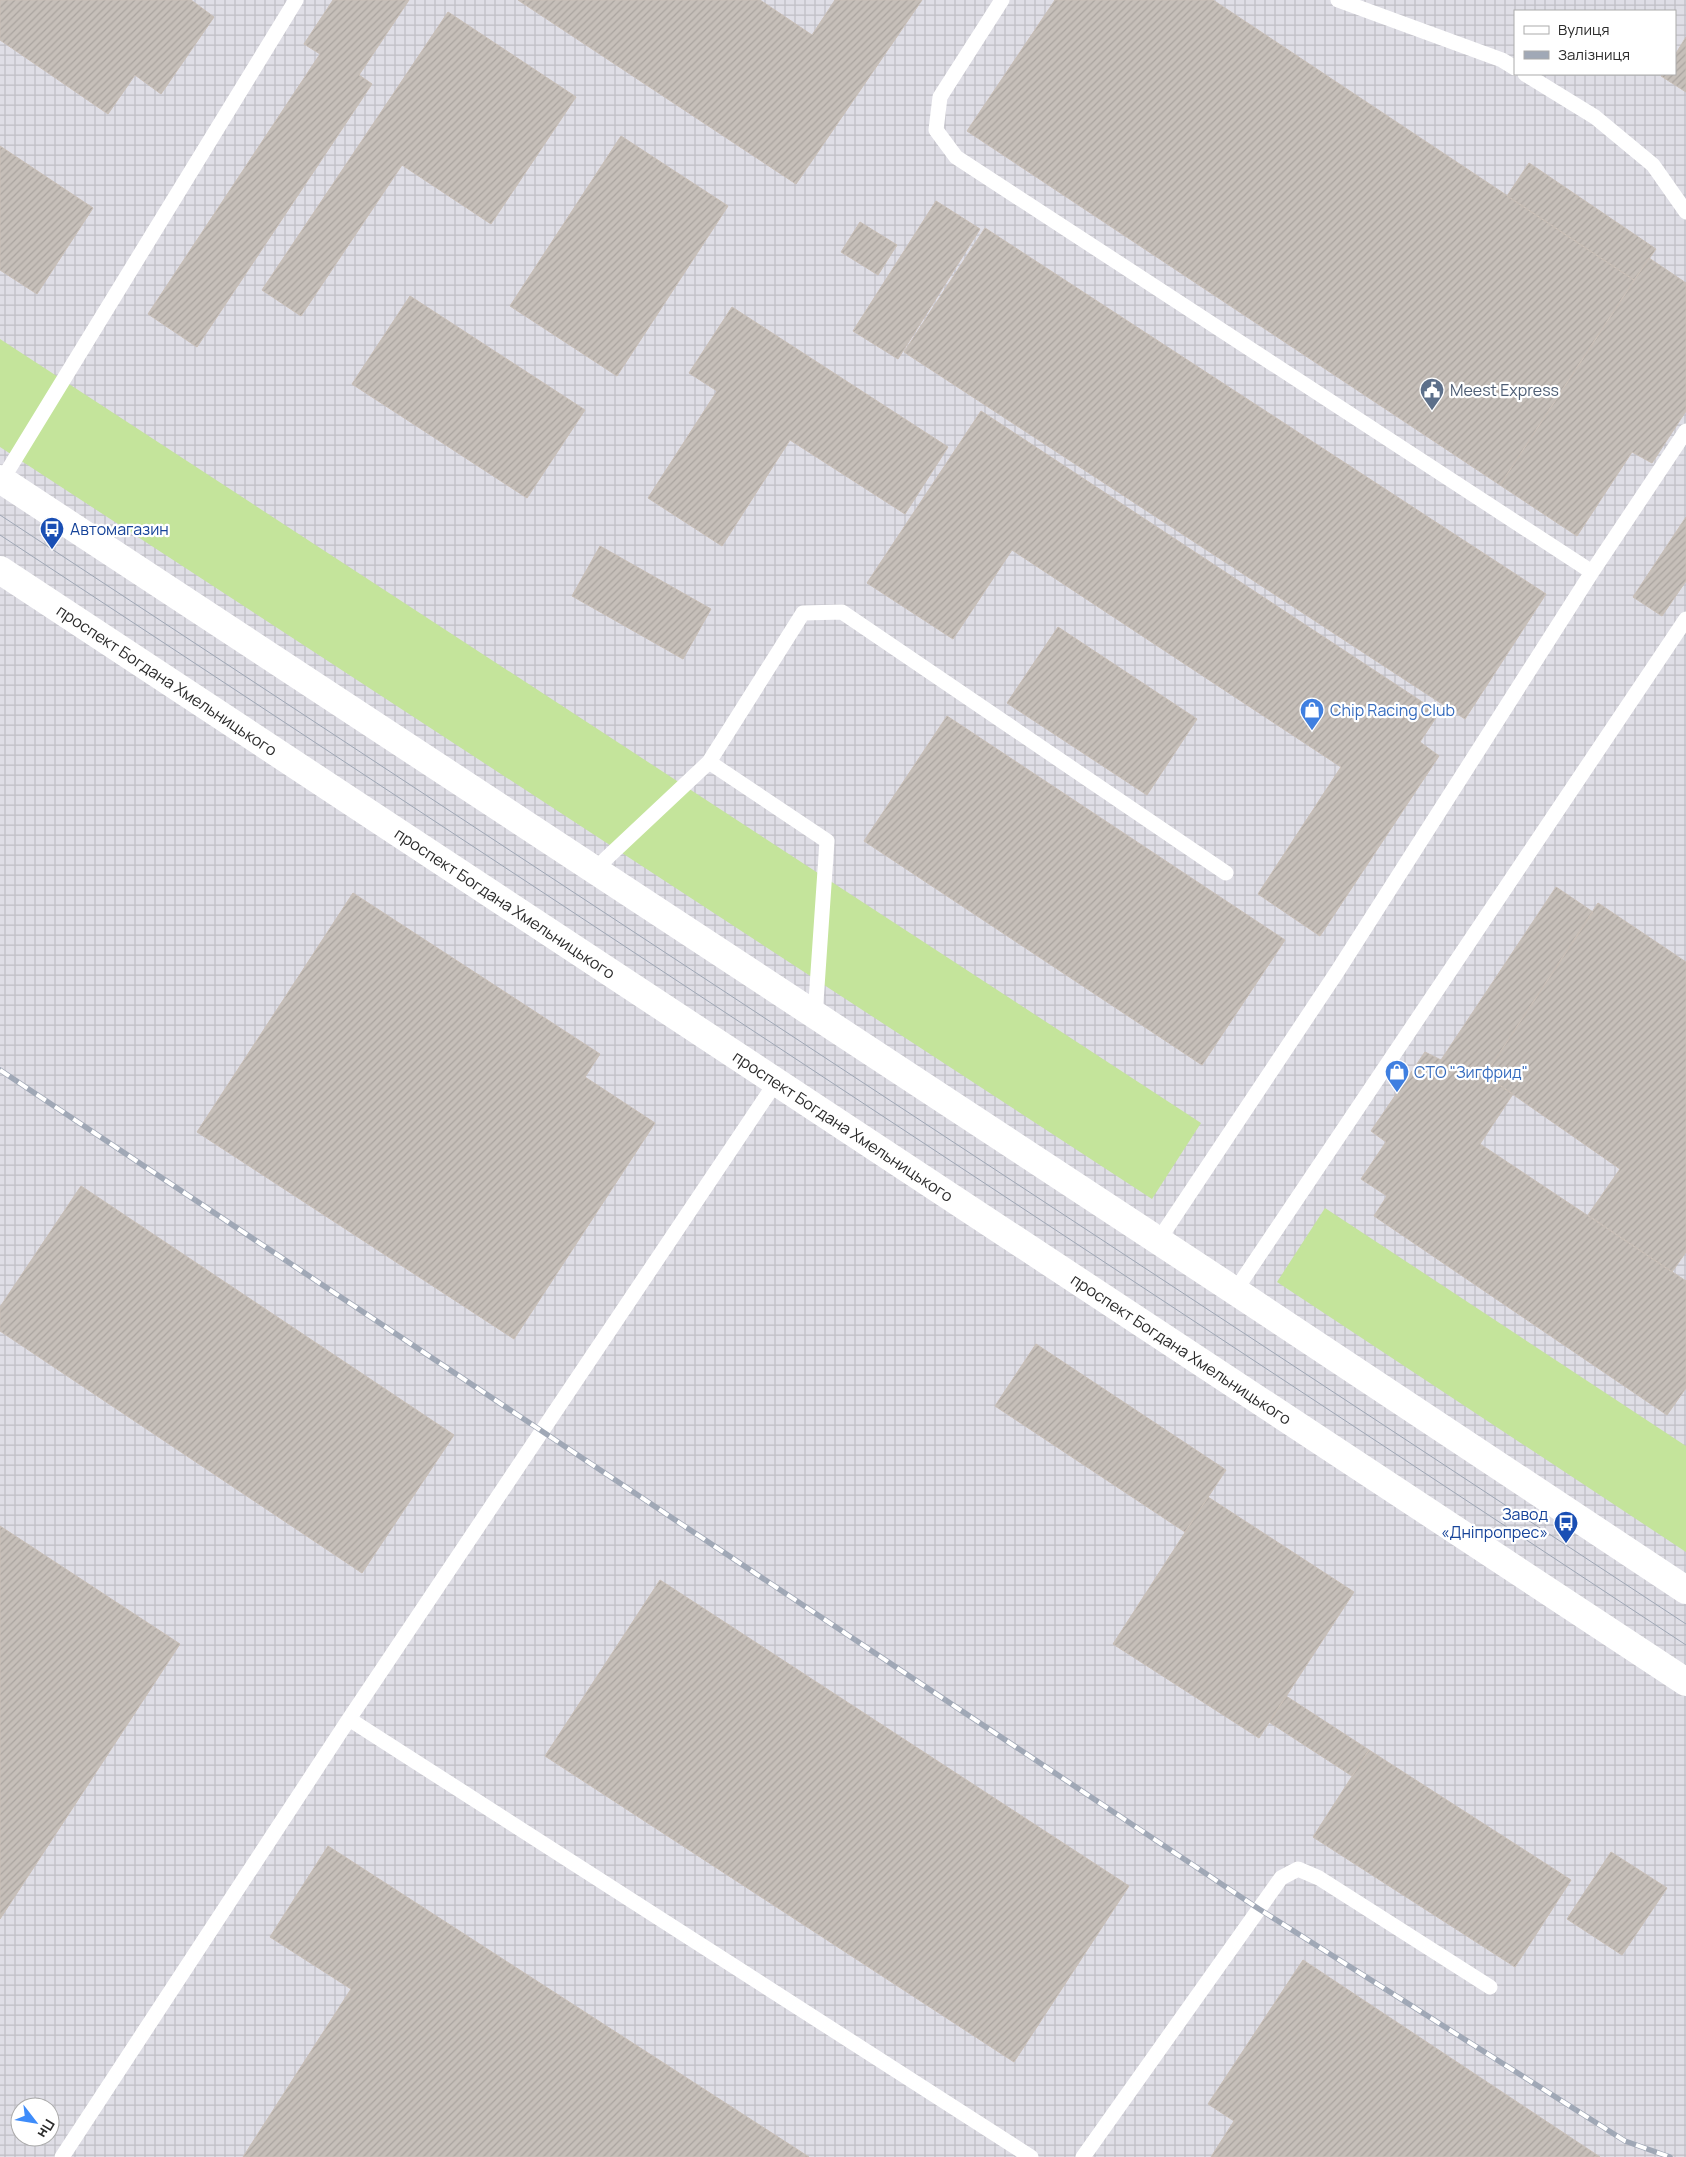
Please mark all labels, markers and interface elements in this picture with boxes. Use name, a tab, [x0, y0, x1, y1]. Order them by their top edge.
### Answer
legend	[1514, 10, 1676, 75]
text: Вулиця	[1558, 19, 1610, 40]
text: Залізниця	[1558, 44, 1630, 65]
public building icon: Meest Express	[1419, 377, 1445, 411]
place label: Meest Express	[1450, 379, 1559, 401]
bus stop icon: Автомагазин	[39, 516, 65, 550]
place label: Автомагазин	[70, 518, 169, 540]
street label: проспект Богдана Хмельницького	[52, 599, 281, 761]
shop icon: Chip Racing Club	[1299, 697, 1325, 731]
place label: Chip Racing Club	[1330, 699, 1455, 721]
street label: проспект Богдана Хмельницького	[391, 822, 620, 984]
street label: проспект Богдана Хмельницького	[729, 1045, 958, 1207]
shop icon: СТО "Зигфрид"	[1384, 1059, 1410, 1093]
place label: СТО "Зигфрид"	[1414, 1061, 1528, 1083]
street label: проспект Богдана Хмельницького	[1067, 1268, 1296, 1430]
place label: Завод «Дніпропрес»	[1441, 1503, 1548, 1543]
bus stop icon: Завод «Дніпропрес»	[1553, 1510, 1579, 1544]
north arrow	[10, 2097, 60, 2147]
text: Пн	[34, 2116, 60, 2142]

